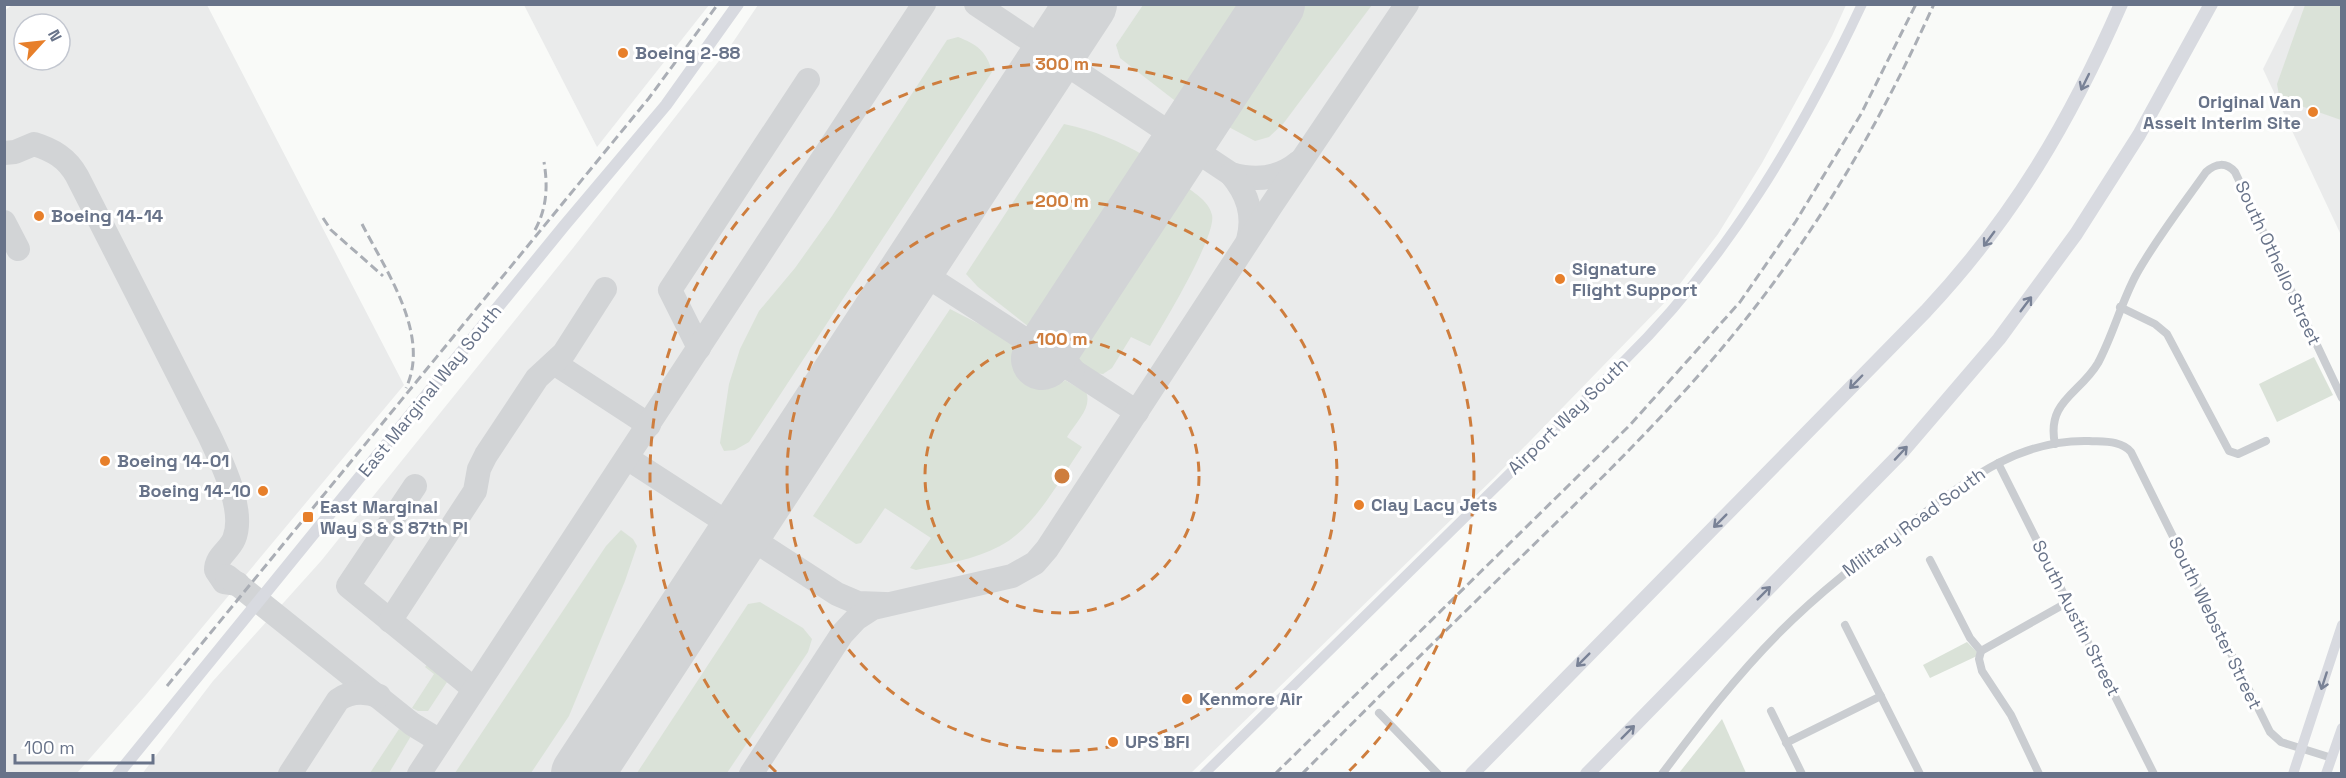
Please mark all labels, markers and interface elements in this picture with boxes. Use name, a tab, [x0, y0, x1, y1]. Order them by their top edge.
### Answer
north arrow	[12, 12, 72, 72]
text: N	[43, 26, 67, 45]
place label: Boeing 2-88	[635, 41, 741, 64]
marker: Boeing 2-88	[616, 46, 630, 60]
text: 300 m	[1035, 52, 1089, 75]
one-way arrow	[2079, 73, 2091, 91]
place label: Original Van Asselt Interim Site	[2143, 90, 2301, 134]
marker: Original Van Asselt Interim Site	[2306, 105, 2320, 119]
street label: South Othello Street	[2230, 177, 2327, 349]
text: 200 m	[1035, 189, 1089, 212]
place label: Boeing 14-14	[51, 204, 164, 227]
marker: Boeing 14-14	[32, 209, 46, 223]
one-way arrow	[1982, 231, 1995, 247]
place label: Signature Flight Support	[1572, 257, 1698, 301]
marker: Signature Flight Support	[1553, 272, 1567, 286]
one-way arrow	[2019, 296, 2032, 312]
street label: East Marginal Way South	[353, 300, 506, 481]
text: 100 m	[1036, 327, 1088, 350]
street label: Airport Way South	[1503, 352, 1633, 479]
one-way arrow	[1849, 375, 1864, 390]
one-way arrow	[1893, 446, 1908, 461]
place label: Boeing 14-01	[117, 449, 229, 472]
marker: Boeing 14-01	[98, 454, 112, 468]
street label: Military Road South	[1838, 462, 1990, 581]
centre of rings	[1052, 466, 1072, 486]
place label: Boeing 14-10	[139, 479, 251, 502]
marker: Boeing 14-10	[256, 484, 270, 498]
place label: Clay Lacy Jets	[1371, 493, 1497, 516]
place label: East Marginal Way S & S 87th Pl	[320, 495, 468, 539]
marker: Clay Lacy Jets	[1352, 498, 1366, 512]
marker: East Marginal Way S & S 87th Pl	[301, 510, 315, 524]
one-way arrow	[1712, 514, 1727, 529]
street label: South Webster Street	[2164, 533, 2267, 713]
street label: South Austin Street	[2027, 536, 2126, 700]
one-way arrow	[1757, 585, 1772, 600]
one-way arrow	[1576, 653, 1590, 668]
one-way arrow	[2317, 671, 2328, 690]
place label: Kenmore Air	[1199, 687, 1303, 710]
marker: Kenmore Air	[1180, 692, 1194, 706]
one-way arrow	[1620, 724, 1635, 739]
scale bar	[15, 727, 153, 765]
place label: UPS BFI	[1125, 730, 1190, 753]
marker: UPS BFI	[1106, 735, 1120, 749]
text: 100 m	[24, 736, 75, 759]

